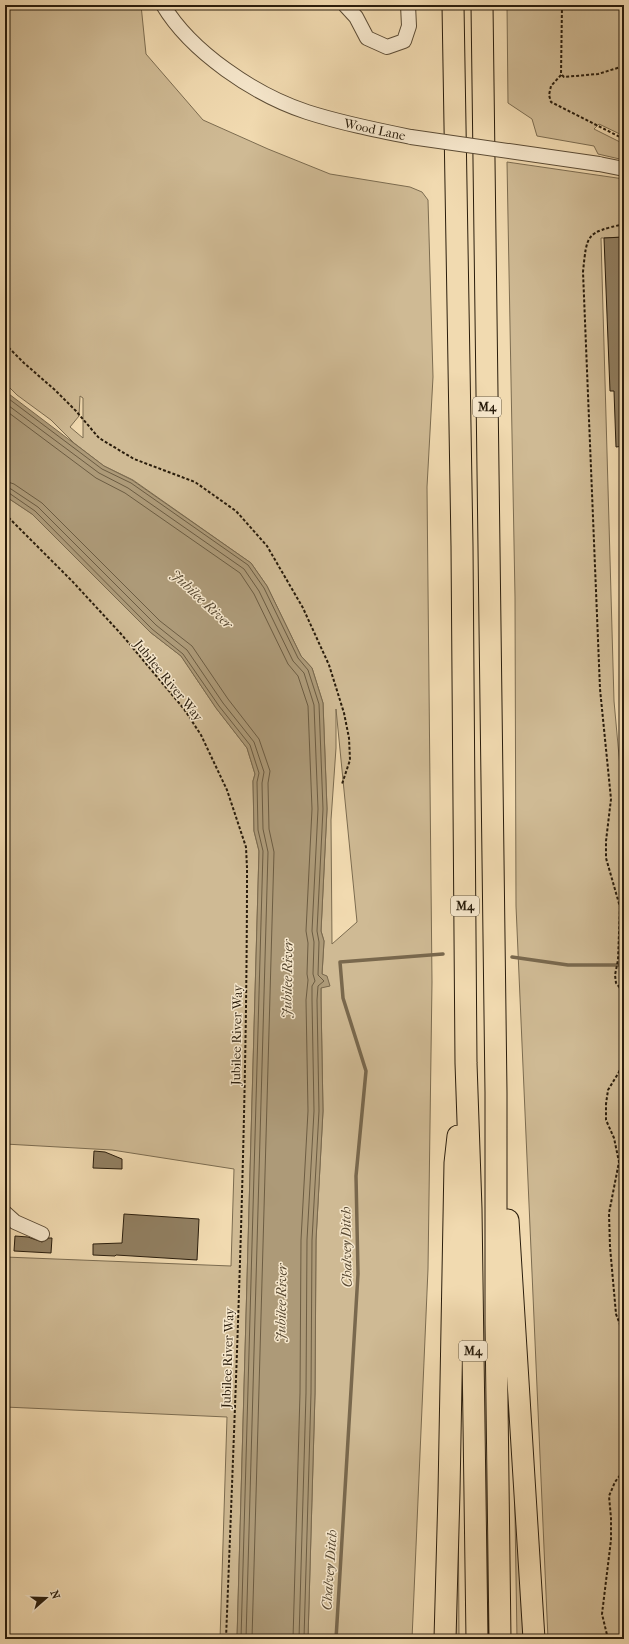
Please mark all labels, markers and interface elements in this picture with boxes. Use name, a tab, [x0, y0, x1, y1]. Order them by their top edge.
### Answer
street label: Wood Lane	[342, 115, 408, 143]
road number: M4	[473, 397, 501, 417]
water label: Jubilee River	[167, 566, 238, 634]
street label: Jubilee River Way	[131, 636, 207, 725]
road number: M4	[451, 896, 479, 916]
water label: Jubilee River	[278, 938, 297, 1019]
street label: Jubilee River Way	[228, 984, 245, 1086]
water label: Chalvey Ditch	[337, 1207, 356, 1287]
water label: Jubilee River	[272, 1262, 291, 1343]
street label: Jubilee River Way	[218, 1307, 237, 1409]
road number: M4	[459, 1341, 487, 1361]
water label: Chalvey Ditch	[318, 1529, 341, 1611]
north arrow	[26, 1578, 66, 1618]
text: N	[47, 1589, 63, 1602]

